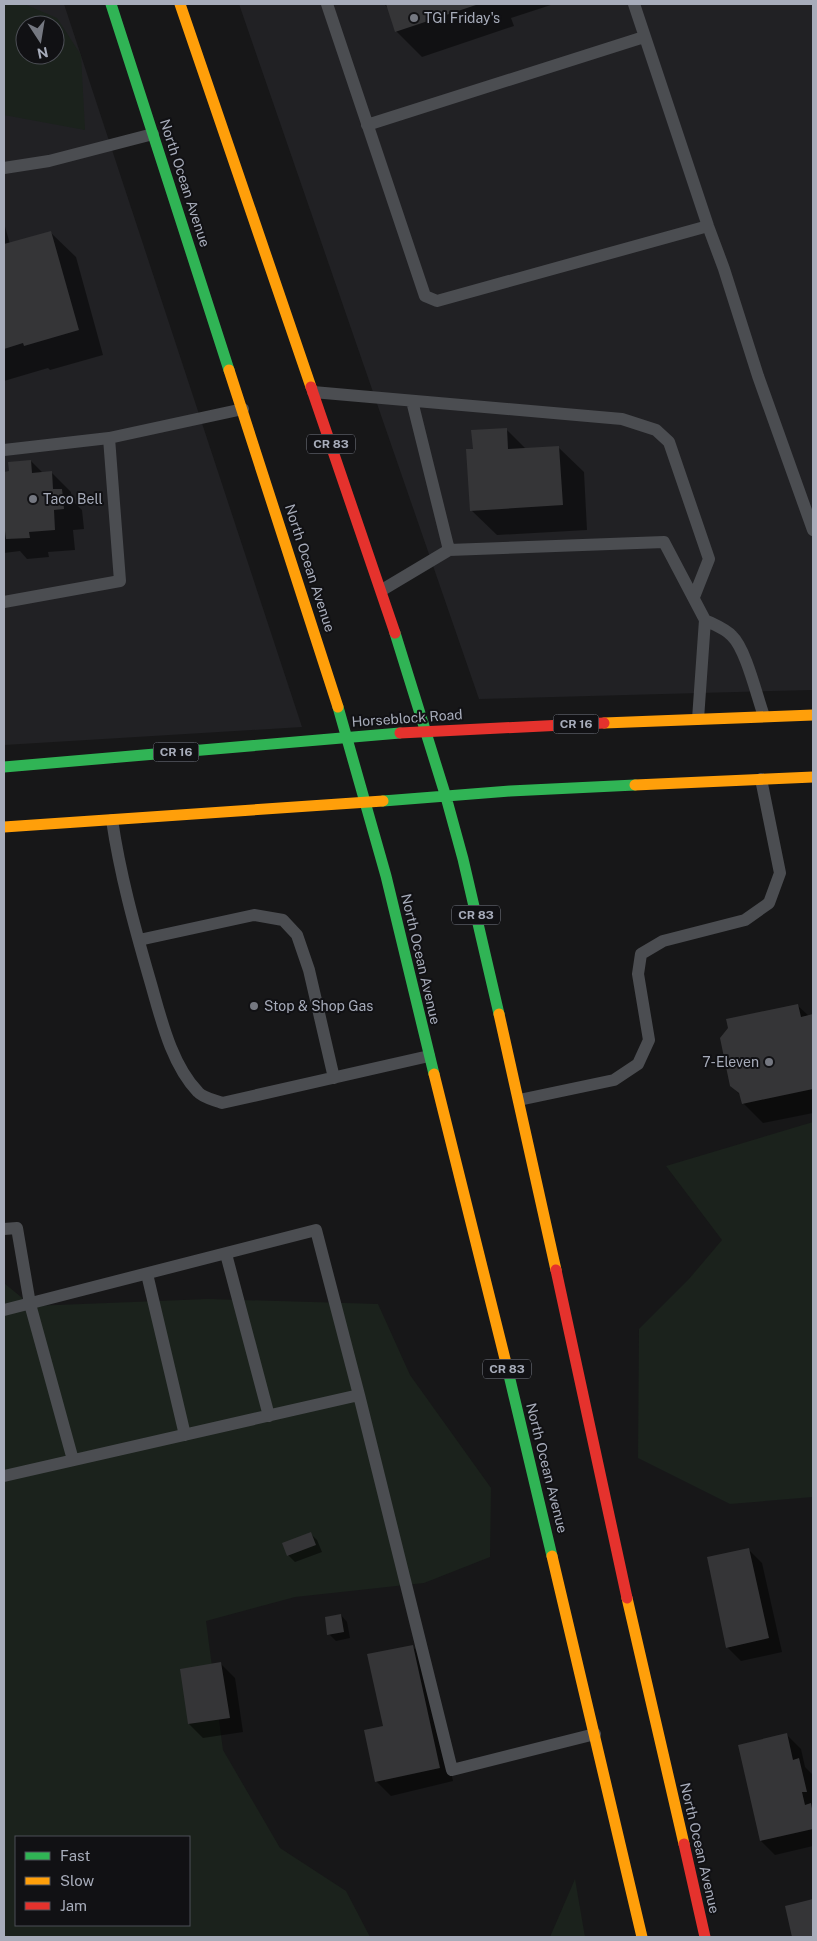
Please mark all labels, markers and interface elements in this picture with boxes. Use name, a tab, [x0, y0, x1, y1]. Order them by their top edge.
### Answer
place label: TGI Friday's	[424, 10, 500, 26]
marker: TGI Friday's	[408, 12, 420, 24]
north arrow	[15, 15, 65, 65]
text: N	[36, 44, 50, 62]
street label: North Ocean Avenue	[157, 117, 213, 249]
road number: CR 83	[307, 434, 355, 454]
place label: Taco Bell	[43, 491, 103, 507]
marker: Taco Bell	[27, 493, 39, 505]
street label: North Ocean Avenue	[282, 502, 338, 634]
street label: Horseblock Road	[351, 706, 463, 730]
road number: CR 16	[554, 714, 598, 734]
road number: CR 16	[154, 742, 198, 762]
street label: North Ocean Avenue	[398, 892, 444, 1026]
road number: CR 83	[452, 906, 500, 924]
place label: Stop & Shop Gas	[264, 998, 373, 1014]
marker: Stop & Shop Gas	[248, 1000, 260, 1012]
place label: 7-Eleven	[702, 1054, 759, 1070]
marker: 7-Eleven	[763, 1056, 775, 1068]
road number: CR 83	[483, 1360, 531, 1378]
street label: North Ocean Avenue	[523, 1401, 571, 1535]
street label: North Ocean Avenue	[677, 1781, 723, 1915]
legend	[15, 1836, 190, 1926]
text: Fast	[60, 1847, 90, 1864]
text: Slow	[60, 1872, 95, 1889]
text: Jam	[60, 1897, 87, 1914]

